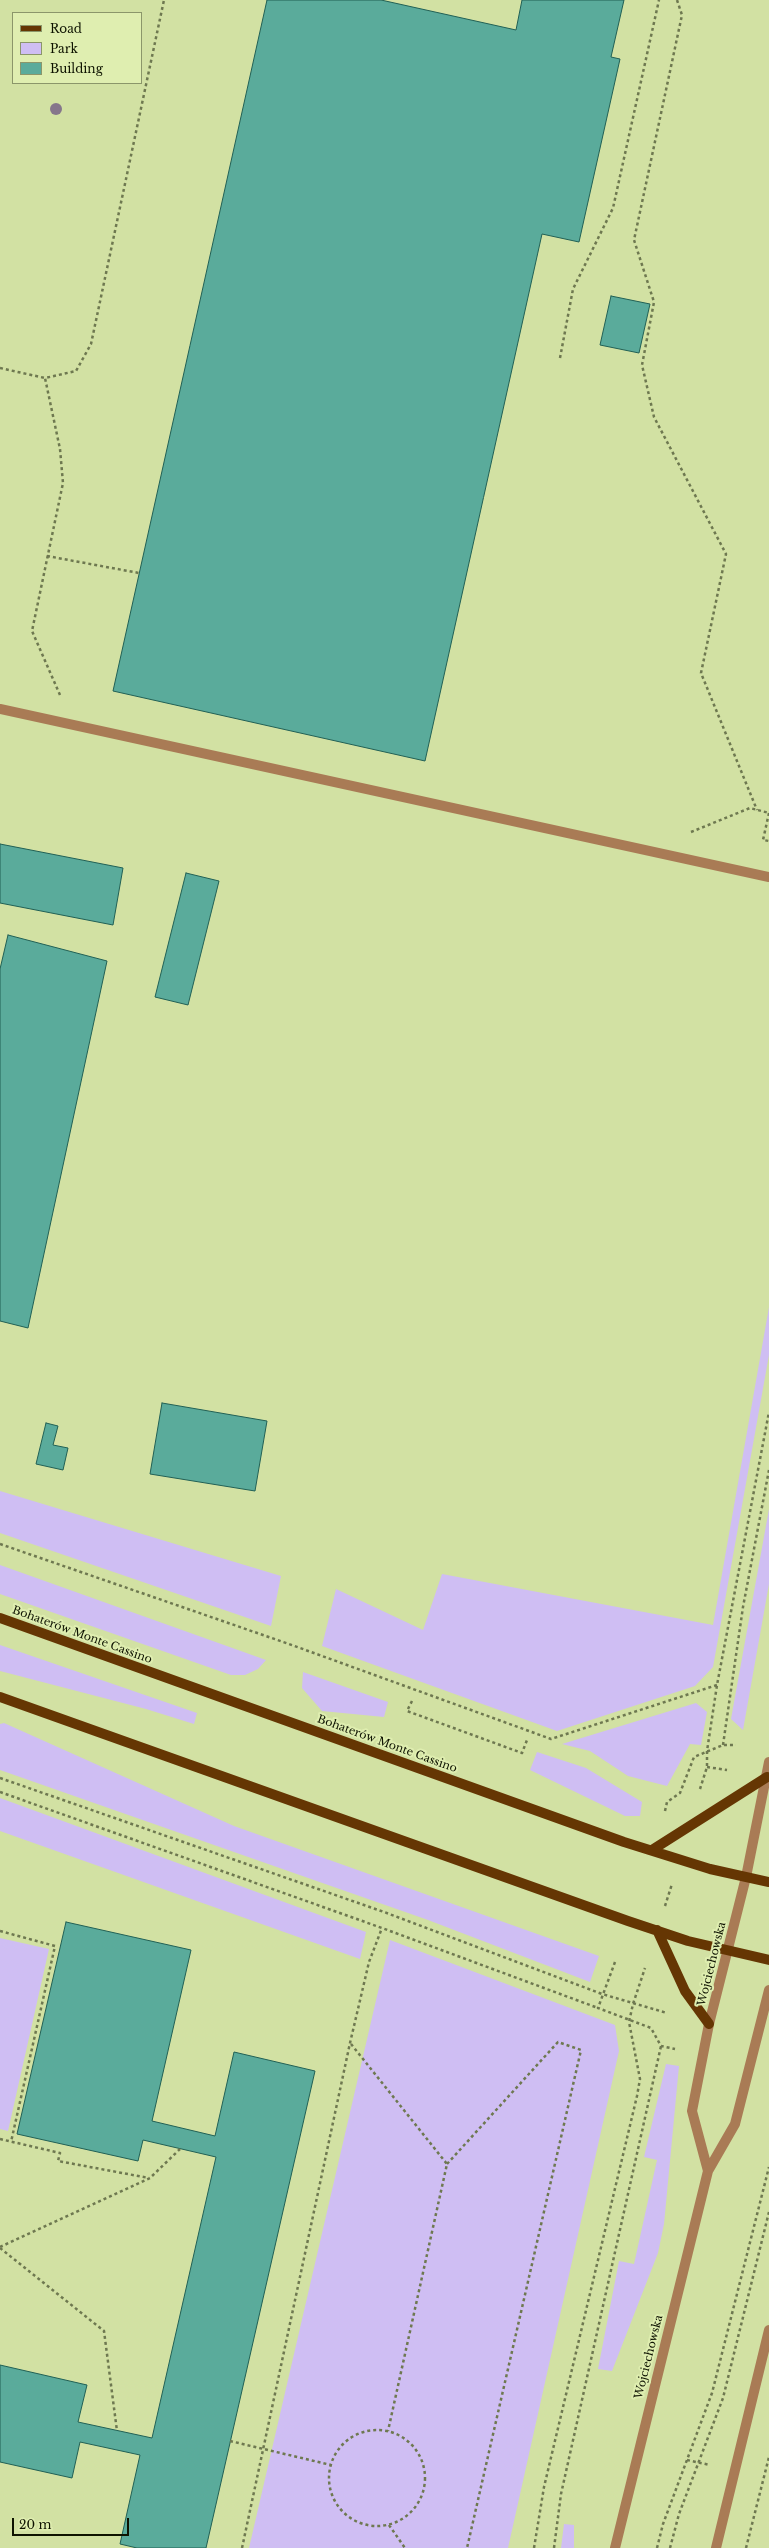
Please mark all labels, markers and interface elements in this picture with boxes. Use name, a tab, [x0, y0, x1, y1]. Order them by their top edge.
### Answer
legend	[12, 12, 142, 84]
text: Road	[50, 21, 82, 36]
text: Park	[50, 41, 78, 56]
text: Building	[50, 61, 103, 76]
street label: Bohaterów Monte Cassino	[10, 1604, 154, 1666]
street label: Bohaterów Monte Cassino	[315, 1713, 459, 1775]
street label: Wojciechowska	[695, 1921, 729, 2007]
street label: Wojciechowska	[632, 2314, 666, 2400]
scale bar	[14, 2510, 131, 2536]
text: 20 m	[19, 2517, 51, 2532]

